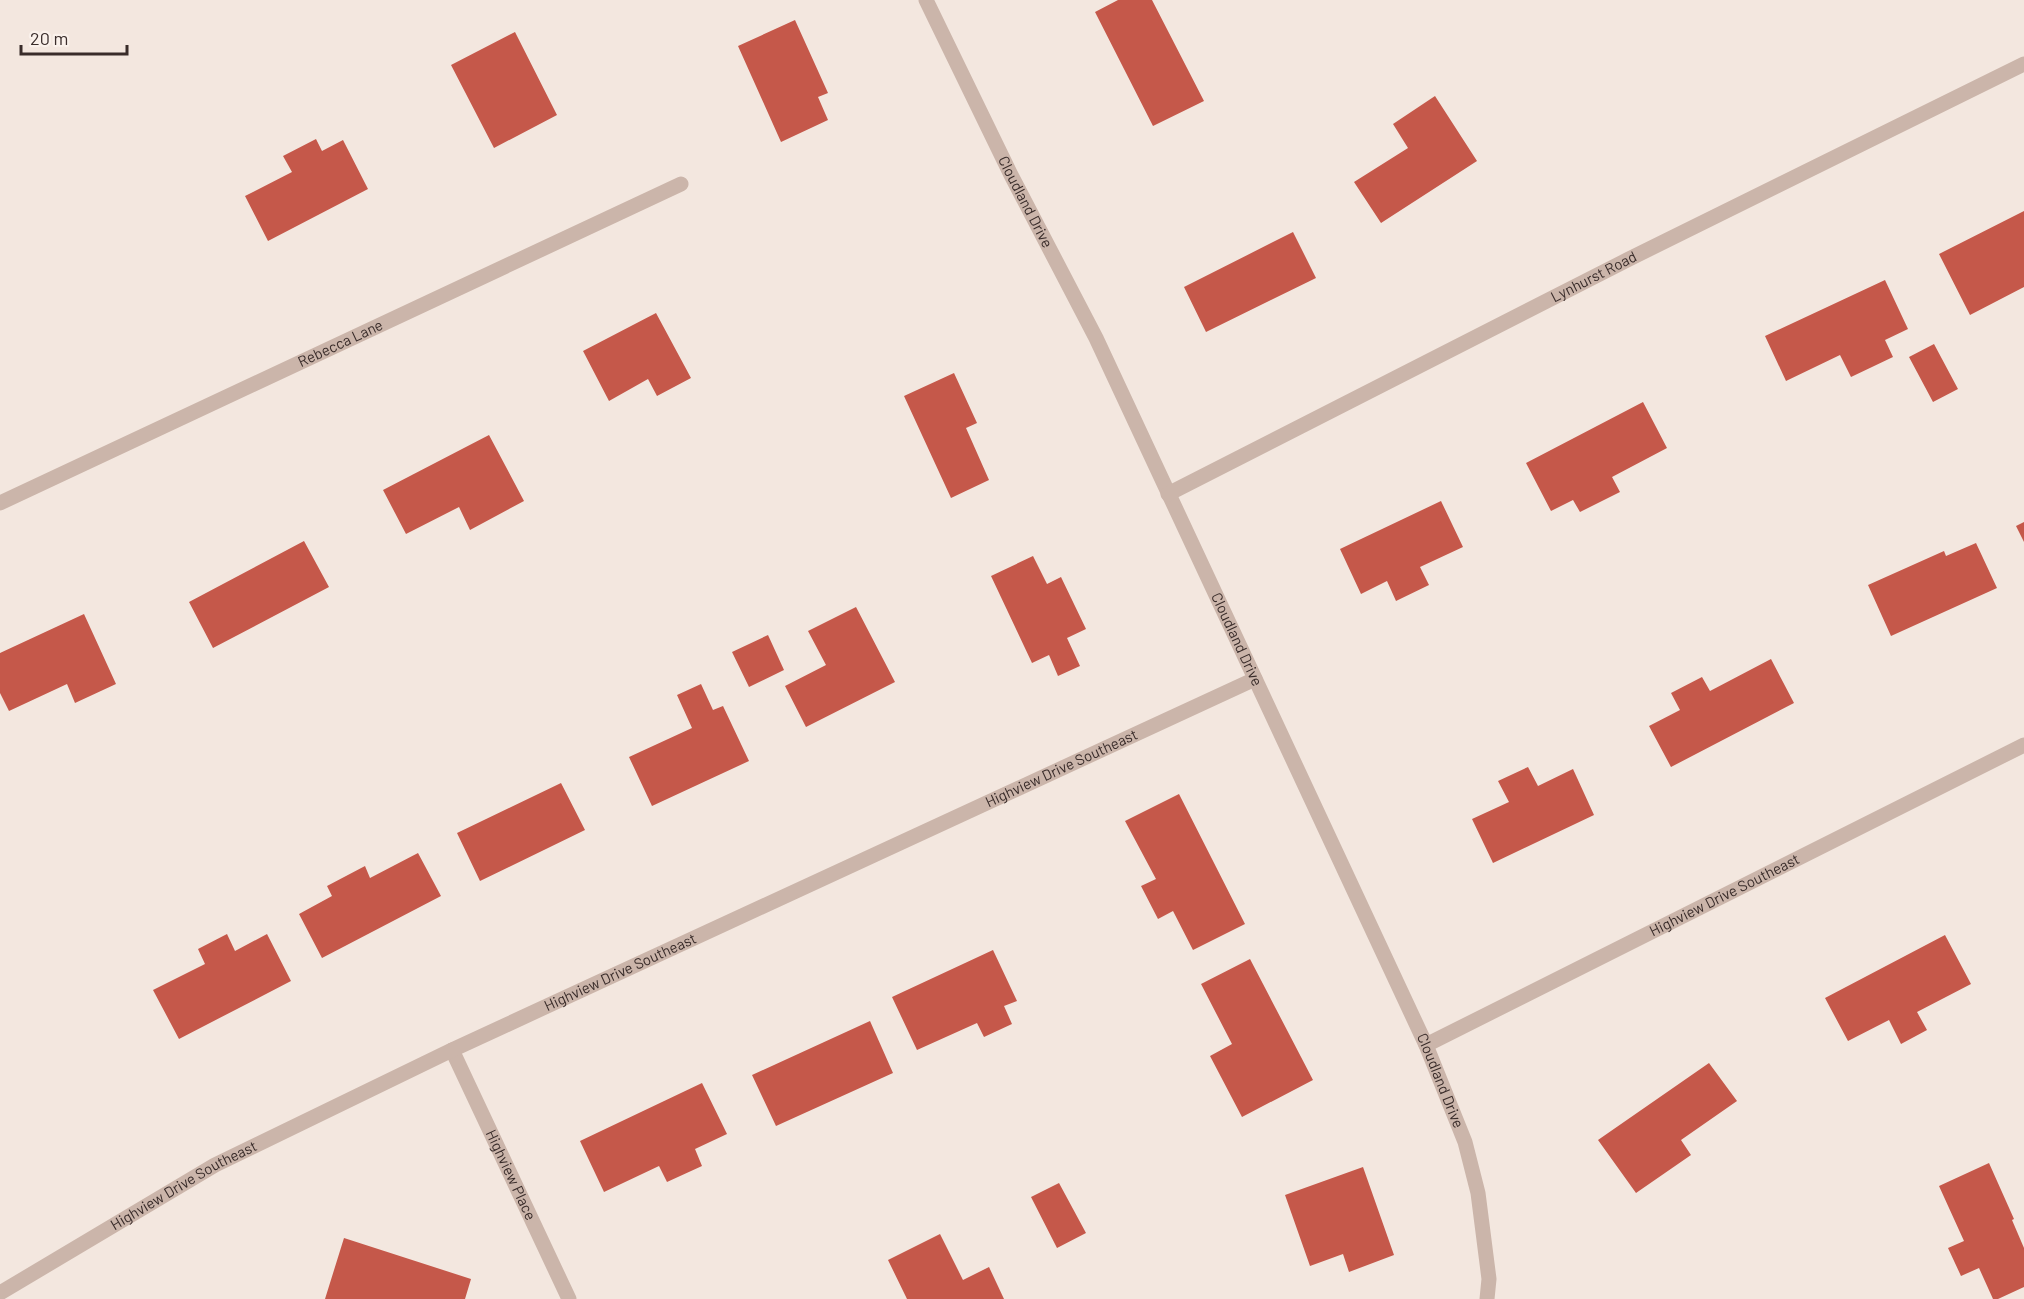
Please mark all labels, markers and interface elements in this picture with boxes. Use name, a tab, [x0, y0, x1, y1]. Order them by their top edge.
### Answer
scale bar	[21, 18, 128, 56]
text: 20 m	[30, 27, 68, 49]
street label: Cloudland Drive	[995, 153, 1057, 250]
street label: Lynhurst Road	[1548, 247, 1639, 305]
street label: Rebecca Lane	[295, 315, 385, 370]
street label: Cloudland Drive	[1208, 590, 1267, 688]
street label: Highview Drive Southeast	[982, 725, 1140, 810]
street label: Highview Drive Southeast	[1646, 849, 1802, 939]
street label: Highview Drive Southeast	[541, 928, 699, 1014]
street label: Cloudland Drive	[1414, 1030, 1468, 1130]
street label: Highview Place	[483, 1126, 541, 1223]
street label: Highview Drive Southeast	[107, 1136, 259, 1233]

